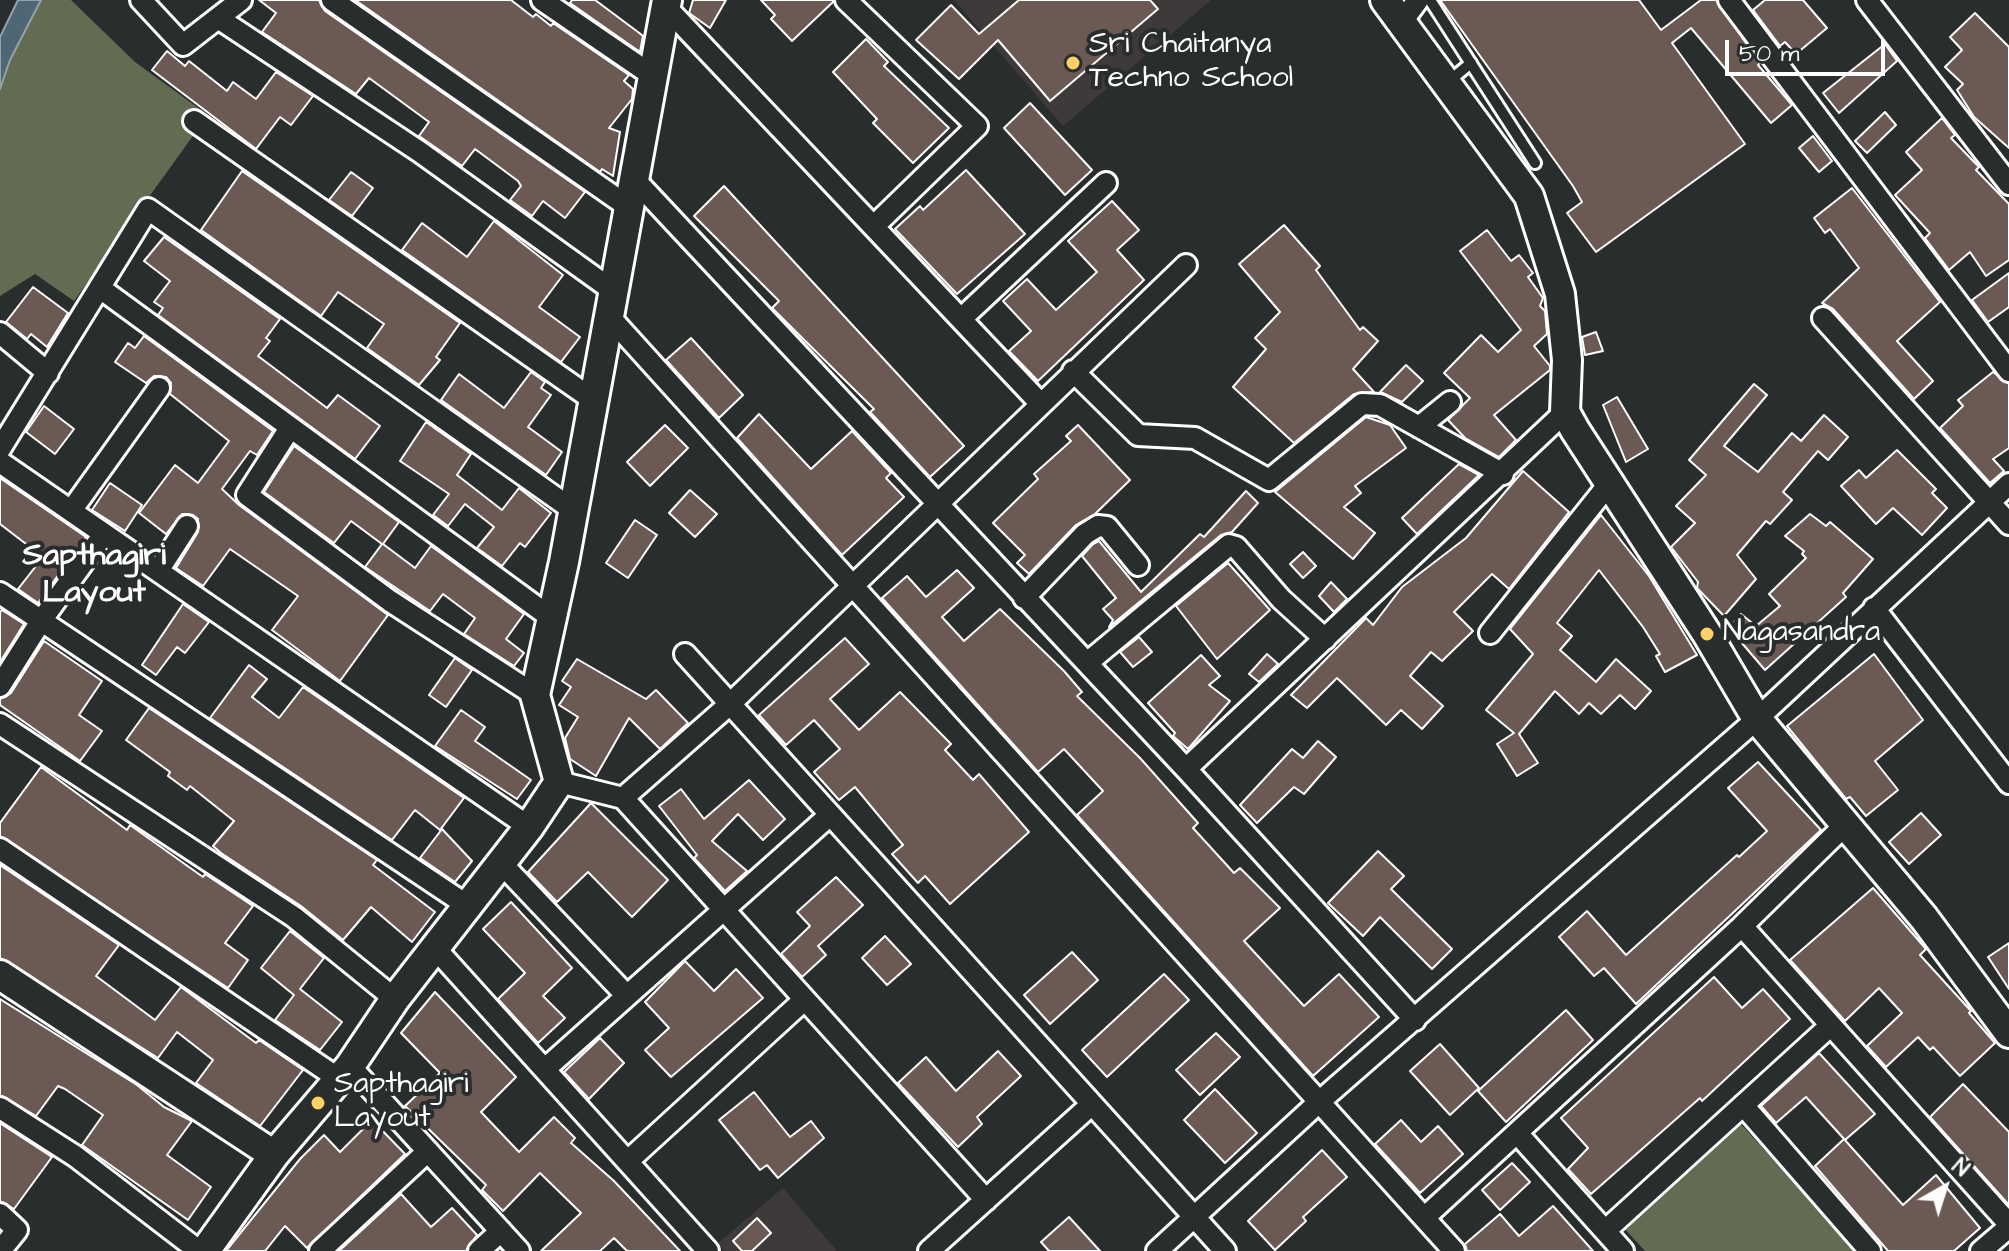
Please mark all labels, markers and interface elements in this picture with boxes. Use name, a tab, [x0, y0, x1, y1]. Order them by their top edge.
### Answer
scale bar	[1729, 24, 1889, 74]
place label: Sri Chaitanya Techno School	[1089, 28, 1293, 98]
text: 50 m	[1739, 37, 1799, 71]
marker: Sri Chaitanya Techno School	[1064, 54, 1082, 72]
district label: Sapthagiri Layout	[22, 538, 166, 613]
place label: Nagasandra	[1723, 616, 1880, 652]
marker: Nagasandra	[1698, 625, 1716, 643]
place label: Sapthagiri Layout	[334, 1068, 469, 1138]
marker: Sapthagiri Layout	[309, 1094, 327, 1112]
north arrow	[1905, 1147, 1985, 1227]
text: N	[1945, 1152, 1976, 1184]

